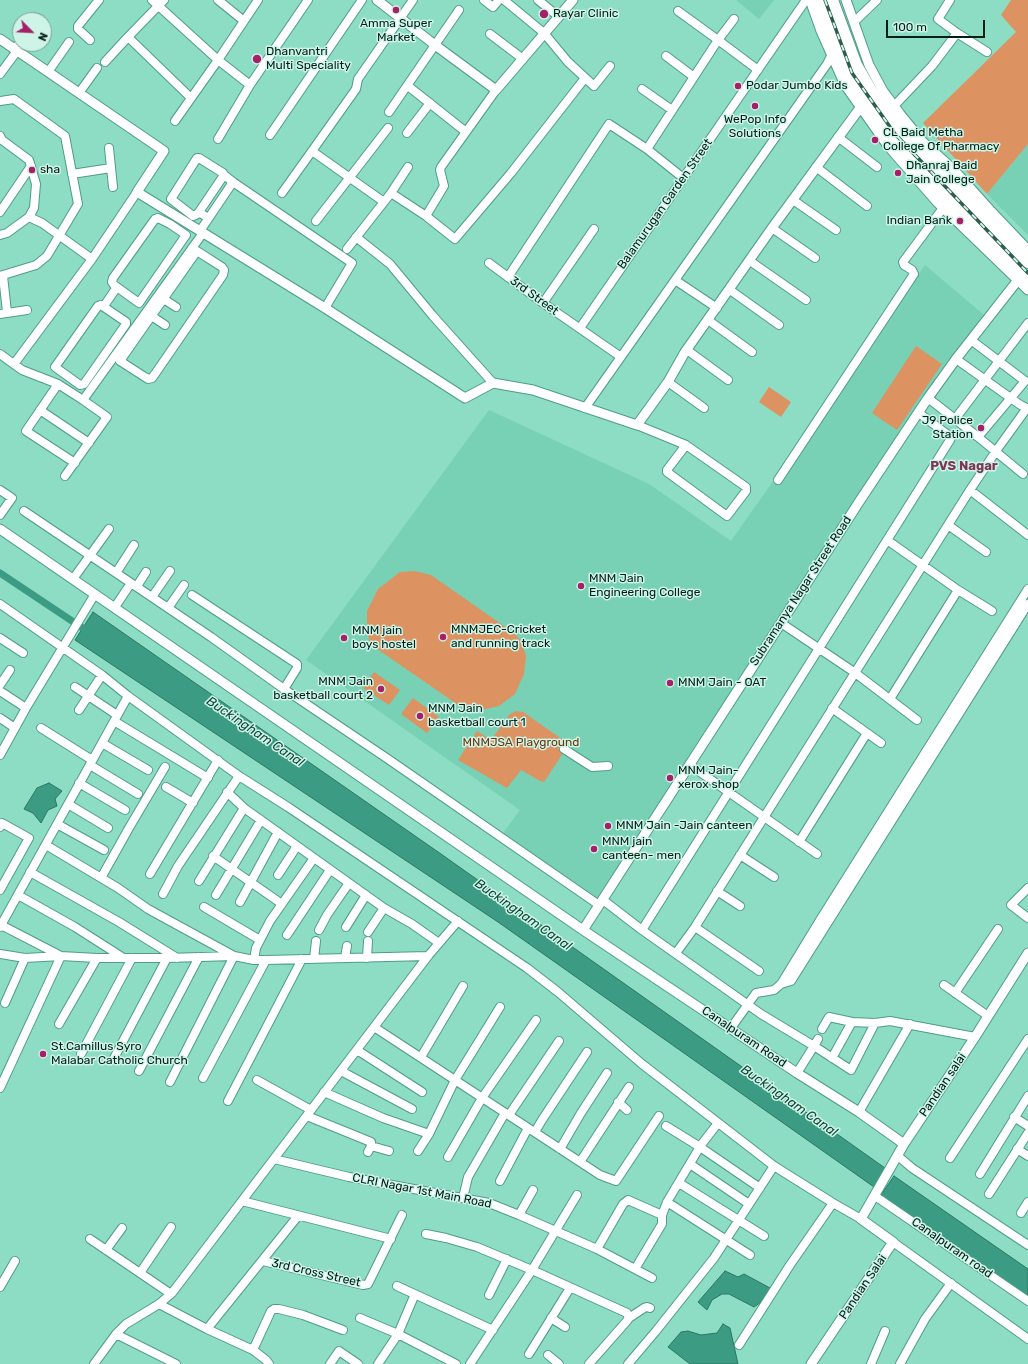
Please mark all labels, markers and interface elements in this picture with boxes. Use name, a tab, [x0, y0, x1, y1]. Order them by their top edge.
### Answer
marker: Amma Super Market	[391, 5, 401, 15]
place label: Rayar Clinic	[553, 7, 618, 21]
marker: Rayar Clinic	[538, 8, 550, 20]
north arrow	[12, 12, 52, 52]
scale bar	[888, 12, 987, 38]
place label: Amma Super Market	[360, 17, 432, 45]
text: 100 m	[893, 20, 927, 34]
text: N	[35, 30, 50, 43]
place label: Dhanvantri Multi Speciality	[266, 45, 351, 73]
marker: Dhanvantri Multi Speciality	[251, 53, 263, 65]
place label: Podar Jumbo Kids	[746, 79, 848, 93]
marker: Podar Jumbo Kids	[733, 81, 743, 91]
marker: WePop Info Solutions	[750, 101, 760, 111]
place label: WePop Info Solutions	[724, 113, 786, 141]
place label: CL Baid Metha College Of Pharmacy	[883, 126, 999, 154]
marker: CL Baid Metha College Of Pharmacy	[870, 135, 880, 145]
street label: Balamurugan Garden Street	[614, 136, 716, 272]
place label: Dhanraj Baid Jain College	[906, 159, 977, 187]
place label: sha	[40, 163, 60, 177]
marker: sha	[27, 165, 37, 175]
marker: Dhanraj Baid Jain College	[893, 168, 903, 178]
place label: Indian Bank	[886, 214, 952, 228]
marker: Indian Bank	[955, 216, 965, 226]
street label: 3rd Street	[507, 274, 561, 318]
place label: J9 Police Station	[922, 414, 973, 442]
marker: J9 Police Station	[976, 423, 986, 433]
district label: PVS Nagar	[930, 458, 998, 474]
street label: Subramanya Nagar Street Road	[747, 513, 855, 669]
place label: MNM Jain Engineering College	[589, 572, 700, 600]
marker: MNM Jain Engineering College	[576, 581, 586, 591]
place label: MNMJEC-Cricket and running track	[451, 623, 550, 651]
place label: MNM jain boys hostel	[352, 624, 416, 652]
marker: MNMJEC-Cricket and running track	[438, 632, 448, 642]
marker: MNM jain boys hostel	[339, 633, 349, 643]
place label: MNM Jain basketball court 2	[273, 675, 373, 703]
place label: MNM Jain - OAT	[678, 676, 766, 690]
marker: MNM Jain - OAT	[665, 678, 675, 688]
marker: MNM Jain basketball court 2	[376, 684, 386, 694]
water label: Buckingham Canal	[203, 694, 307, 770]
place label: MNM Jain basketball court 1	[428, 702, 526, 730]
marker: MNM Jain basketball court 1	[415, 711, 425, 721]
park label: MNMJSA Playground	[463, 736, 579, 750]
place label: MNM Jain- xerox shop	[678, 764, 739, 792]
marker: MNM Jain- xerox shop	[665, 773, 675, 783]
place label: MNM Jain -Jain canteen	[616, 819, 752, 833]
marker: MNM Jain -Jain canteen	[603, 821, 613, 831]
place label: MNM jain canteen- men	[602, 835, 681, 863]
marker: MNM jain canteen- men	[589, 844, 599, 854]
water label: Buckingham Canal	[472, 876, 574, 954]
street label: Canalpuram Road	[699, 1003, 789, 1071]
place label: St.Camillus Syro Malabar Catholic Church	[51, 1040, 188, 1068]
marker: St.Camillus Syro Malabar Catholic Church	[38, 1049, 48, 1059]
street label: Pandian salai	[916, 1050, 970, 1120]
water label: Buckingham Canal	[738, 1062, 840, 1140]
street label: CLRI Nagar 1st Main Road	[351, 1170, 493, 1212]
street label: Canalpuram road	[909, 1215, 995, 1281]
street label: Pandian Salai	[836, 1252, 890, 1322]
street label: 3rd Cross Street	[270, 1256, 362, 1290]

